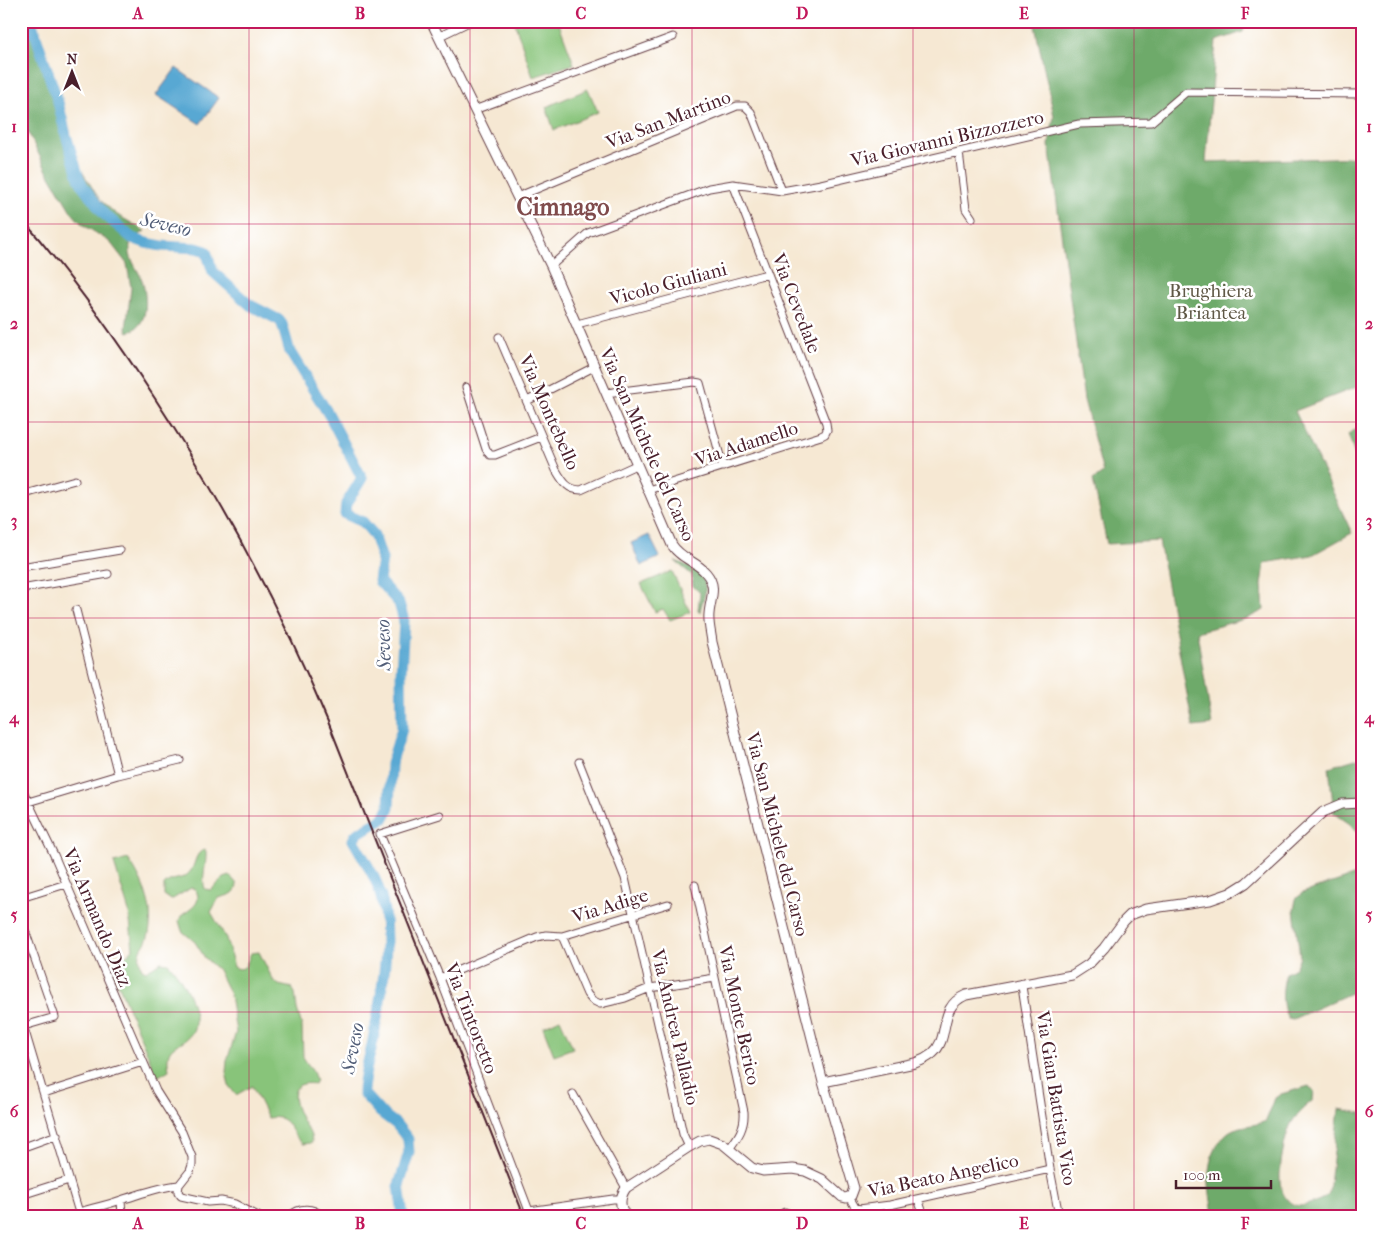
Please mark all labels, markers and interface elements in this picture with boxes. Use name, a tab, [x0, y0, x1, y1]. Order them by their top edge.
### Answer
text: A	[132, 4, 144, 23]
text: B	[355, 4, 365, 23]
text: C	[576, 4, 587, 23]
text: D	[796, 4, 808, 23]
text: E	[1019, 4, 1029, 23]
text: F	[1240, 4, 1250, 23]
north arrow	[48, 48, 98, 98]
text: N	[67, 51, 78, 68]
street label: Via San Martino	[602, 86, 734, 154]
street label: Via Giovanni Bizzozzero	[848, 106, 1046, 172]
text: 1	[11, 117, 17, 136]
text: 1	[1366, 117, 1372, 136]
district label: Cimnago	[517, 193, 610, 221]
water label: Seveso	[137, 207, 194, 241]
street label: Via Cevedale	[767, 249, 825, 356]
street label: Vicolo Giuliani	[606, 258, 730, 310]
park label: Brughiera Briantea	[1169, 280, 1253, 324]
text: 2	[10, 314, 18, 333]
text: 2	[1365, 314, 1373, 333]
street label: Via San Michele del Carso	[594, 343, 700, 545]
street label: Via Montebello	[513, 350, 584, 474]
street label: Via Adamello	[691, 417, 801, 471]
text: 3	[11, 511, 17, 531]
text: 3	[1366, 511, 1372, 531]
water label: Seveso	[371, 619, 396, 672]
text: 4	[8, 708, 20, 728]
text: 4	[1363, 708, 1375, 728]
street label: Via San Michele del Carso	[741, 729, 813, 939]
street label: Via Armando Diaz	[58, 844, 136, 990]
street label: Via Adige	[569, 884, 651, 928]
text: 5	[11, 905, 18, 924]
text: 5	[1366, 905, 1373, 924]
street label: Via Monte Berico	[713, 943, 765, 1087]
street label: Via Andrea Palladio	[646, 946, 704, 1108]
street label: Via Tintoretto	[440, 959, 502, 1077]
street label: Via Gian Battista Vico	[1031, 1008, 1081, 1187]
water label: Seveso	[336, 1021, 369, 1077]
text: 6	[10, 1102, 19, 1121]
text: 6	[1365, 1102, 1374, 1121]
street label: Via Beato Angelico	[865, 1149, 1021, 1203]
scale bar	[1176, 1157, 1270, 1189]
text: 100 m	[1183, 1166, 1221, 1184]
text: A	[132, 1214, 144, 1233]
text: B	[355, 1214, 365, 1233]
text: C	[576, 1214, 587, 1233]
text: D	[796, 1214, 808, 1233]
text: E	[1019, 1214, 1029, 1233]
text: F	[1240, 1214, 1250, 1233]

